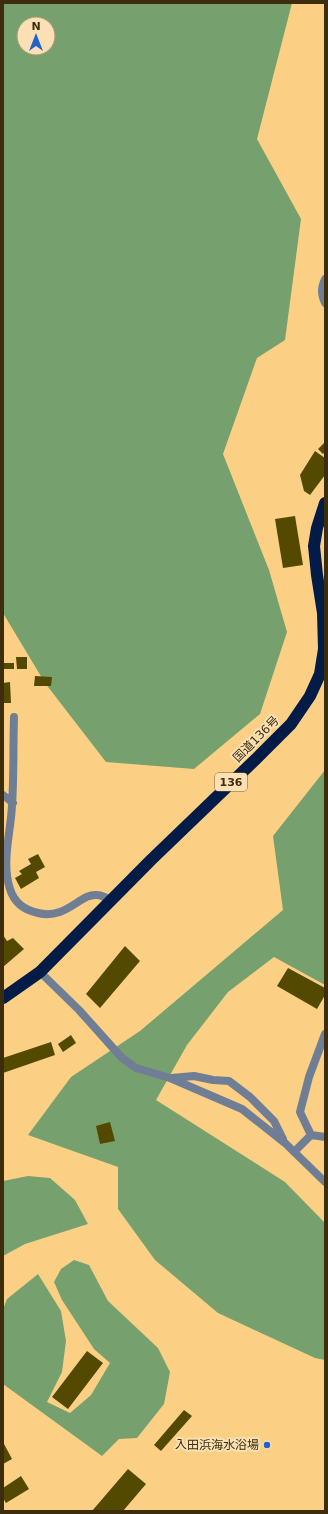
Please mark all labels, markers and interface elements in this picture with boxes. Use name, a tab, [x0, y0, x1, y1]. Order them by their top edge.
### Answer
north arrow	[16, 16, 56, 56]
text: N	[31, 20, 41, 33]
street label: 国道136号	[230, 713, 282, 765]
road number: 136	[215, 773, 247, 791]
place label: 入田浜海水浴場	[175, 1438, 259, 1452]
marker: 入田浜海水浴場	[262, 1440, 272, 1450]

